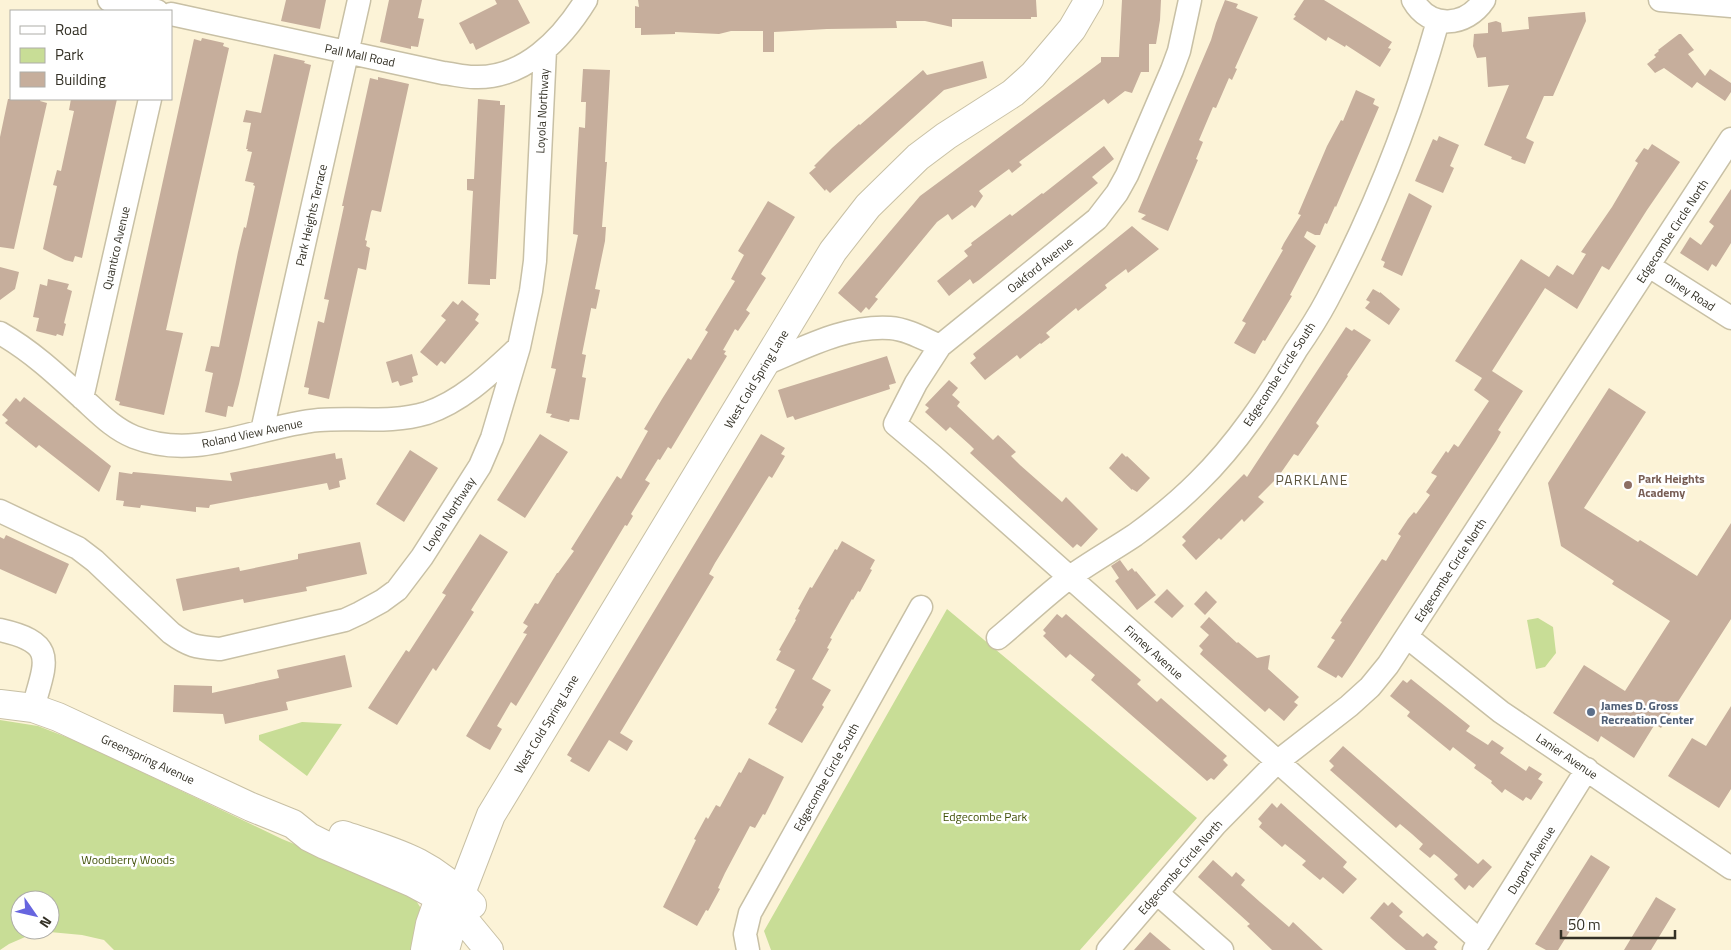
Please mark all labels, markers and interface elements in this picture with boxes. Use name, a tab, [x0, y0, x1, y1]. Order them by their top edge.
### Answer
legend	[10, 10, 172, 100]
text: Road	[55, 18, 87, 41]
street label: Pall Mall Road	[323, 38, 397, 72]
text: Park	[55, 43, 84, 66]
text: Building	[55, 68, 106, 91]
street label: Loyola Northway	[530, 68, 554, 154]
street label: Park Heights Terrace	[290, 162, 332, 268]
street label: Edgecombe Circle North	[1631, 175, 1713, 287]
street label: Quantico Avenue	[97, 204, 135, 292]
street label: Oakford Avenue	[1003, 232, 1077, 298]
street label: Olney Road	[1661, 268, 1719, 316]
street label: Edgecombe Circle South	[1238, 318, 1320, 430]
street label: West Cold Spring Lane	[719, 326, 793, 432]
street label: Roland View Avenue	[200, 413, 304, 453]
district label: PARKLANE	[1275, 469, 1349, 490]
place label: Park Heights Academy	[1638, 469, 1705, 502]
street label: Loyola Northway	[418, 473, 480, 555]
marker: Park Heights Academy	[1622, 479, 1634, 491]
street label: Edgecombe Circle North	[1409, 514, 1491, 626]
street label: Finney Avenue	[1120, 620, 1188, 684]
street label: West Cold Spring Lane	[509, 671, 583, 777]
place label: James D. Gross Recreation Center	[1601, 696, 1694, 729]
marker: James D. Gross Recreation Center	[1585, 706, 1597, 718]
street label: Edgecombe Circle South	[788, 719, 864, 835]
street label: Lanier Avenue	[1532, 728, 1602, 784]
street label: Greenspring Avenue	[98, 729, 198, 789]
park label: Edgecombe Park	[943, 807, 1028, 826]
street label: Edgecombe Circle North	[1133, 815, 1227, 919]
street label: Dupont Avenue	[1502, 822, 1560, 898]
park label: Woodberry Woods	[81, 850, 175, 869]
north arrow	[10, 890, 60, 940]
scale bar	[1561, 908, 1675, 940]
text: N	[35, 913, 58, 932]
text: 50 m	[1568, 913, 1601, 936]

